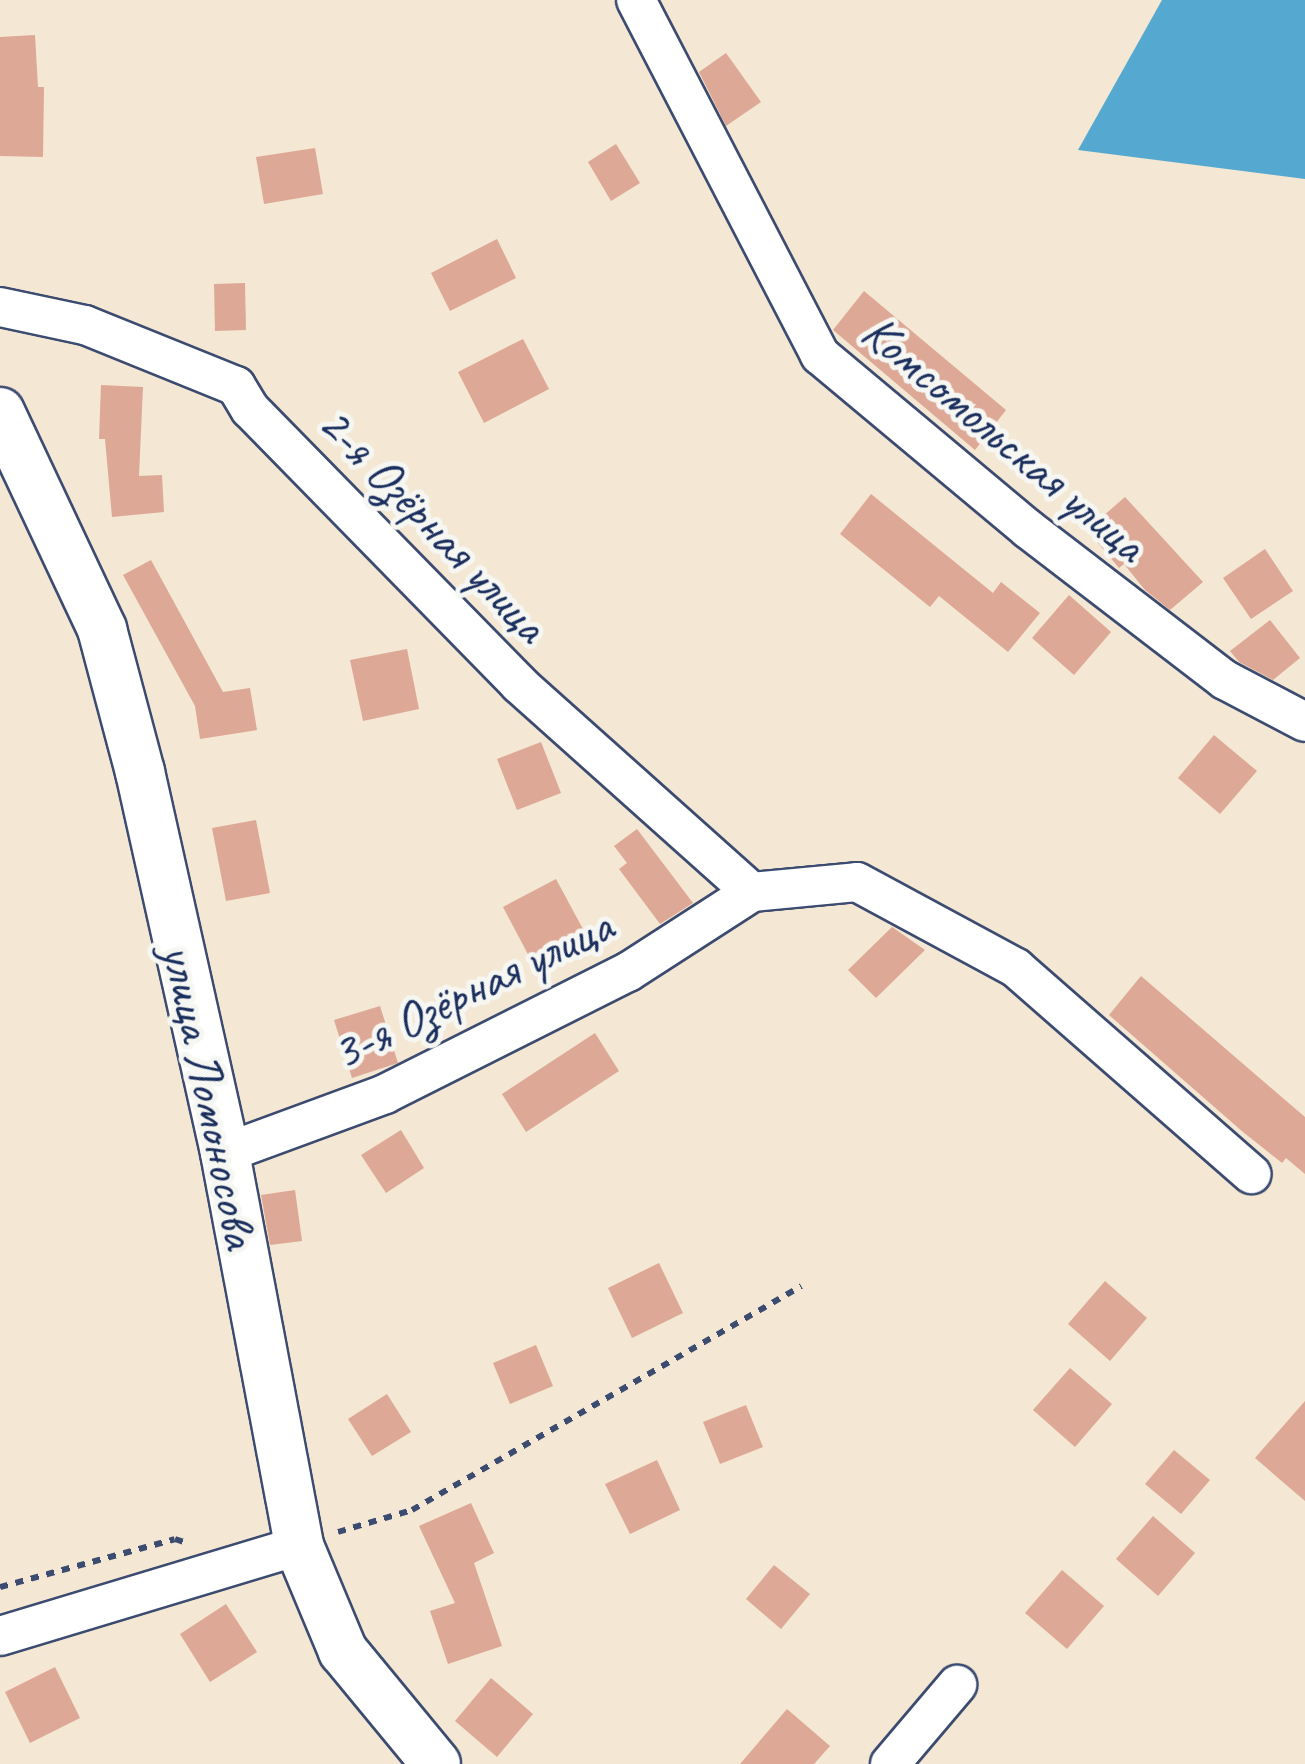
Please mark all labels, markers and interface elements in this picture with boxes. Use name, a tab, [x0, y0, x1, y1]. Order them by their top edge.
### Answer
street label: Комсомольская улица	[848, 300, 1160, 576]
street label: 2-я Озёрная улица	[304, 392, 562, 656]
street label: 3-я Озёрная улица	[320, 894, 624, 1084]
street label: улица Ломоносова	[149, 939, 271, 1253]

